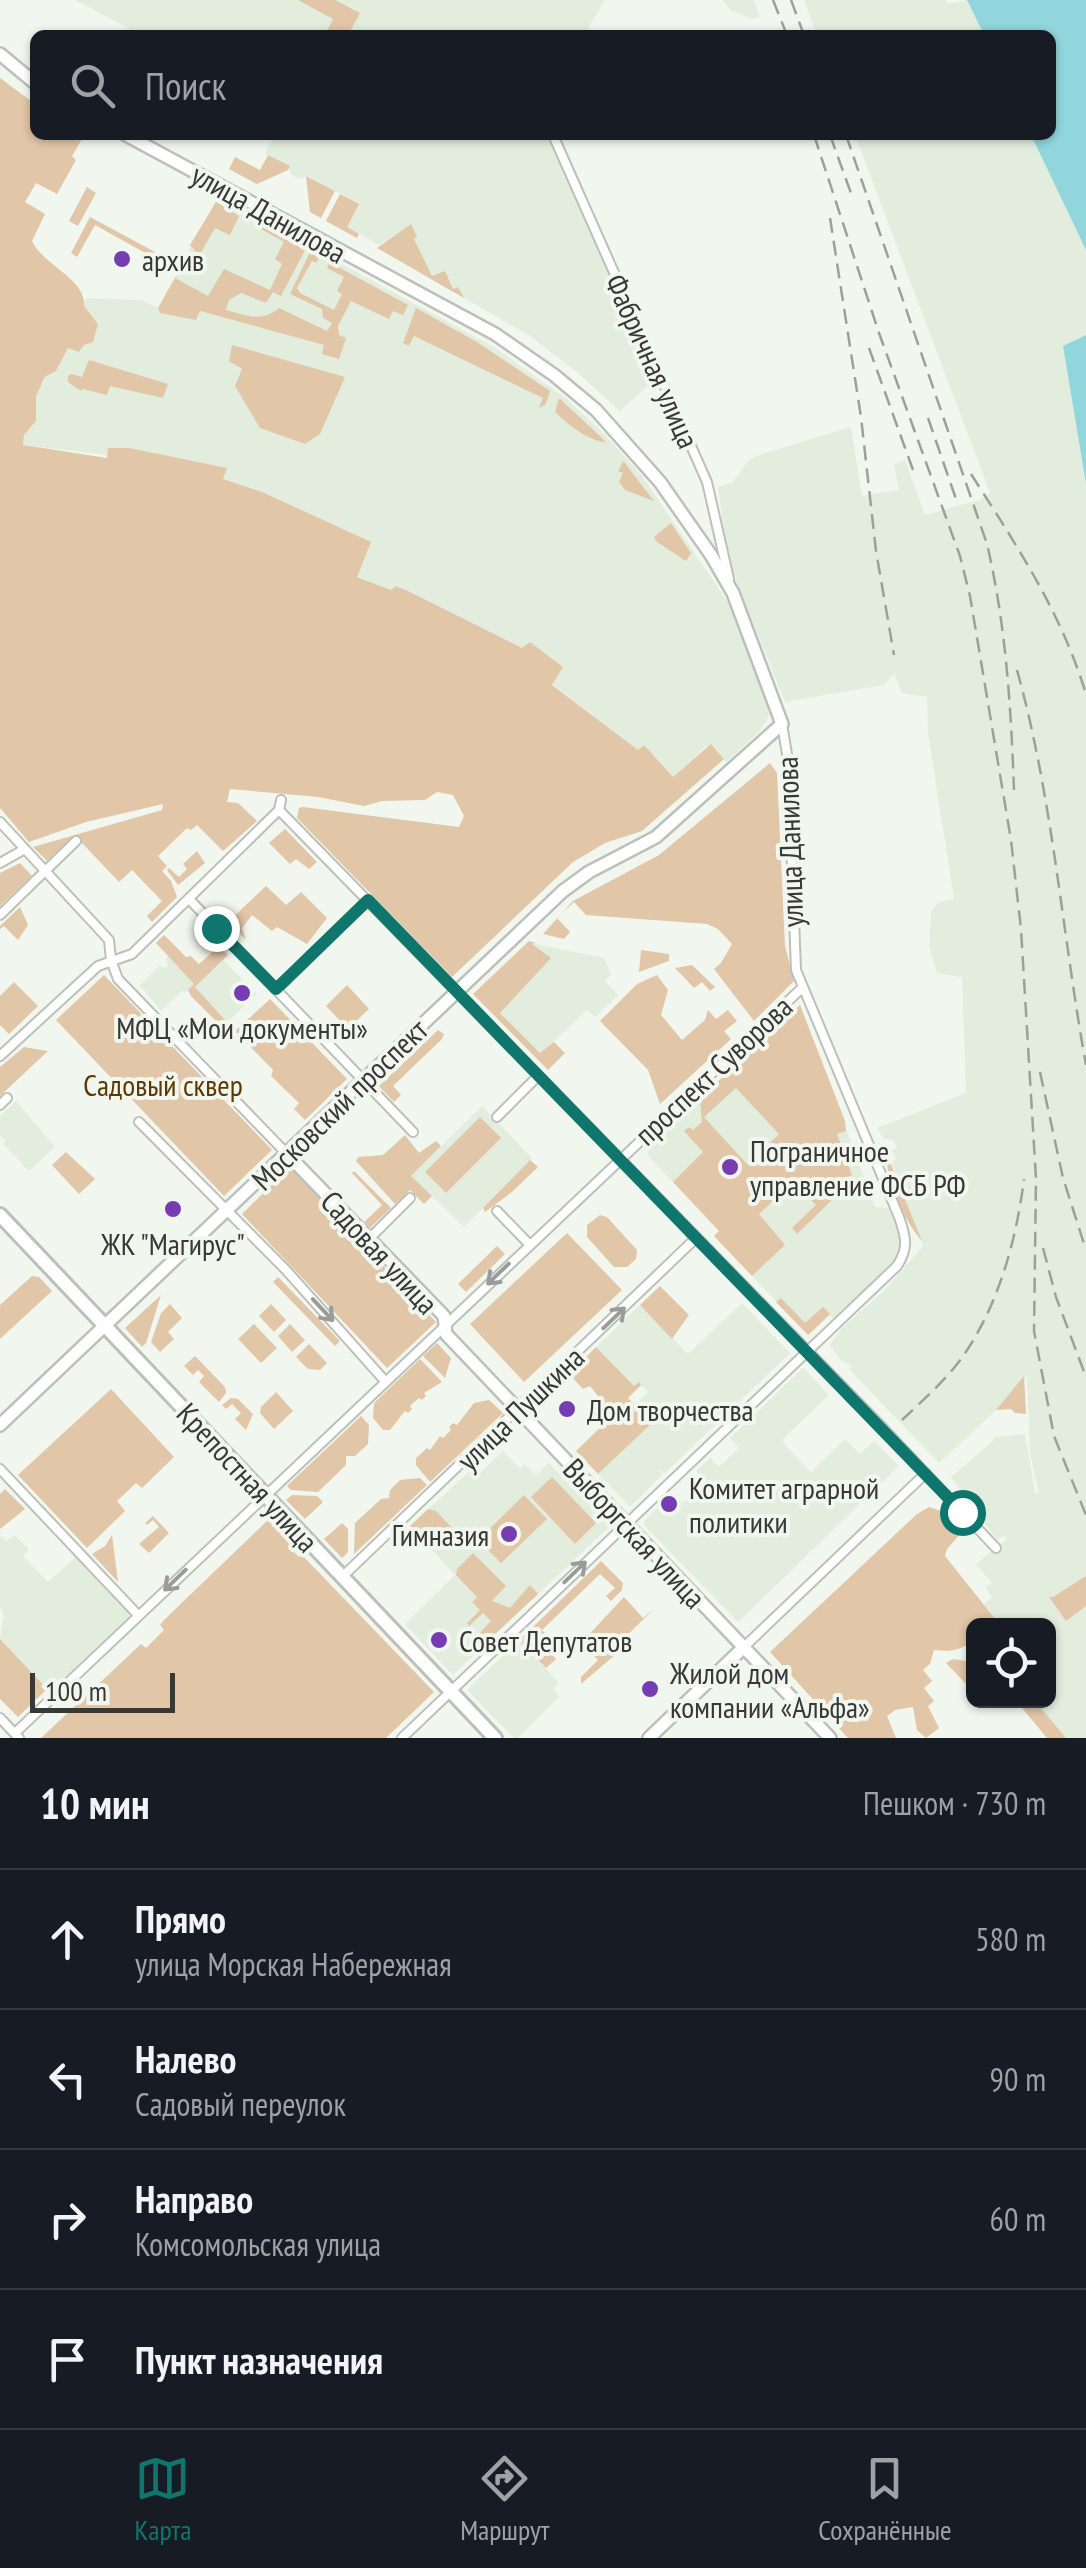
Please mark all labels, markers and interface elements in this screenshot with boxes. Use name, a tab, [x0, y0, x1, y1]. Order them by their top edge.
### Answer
search box	[30, 30, 1056, 140]
icon: search	[65, 58, 120, 113]
text: Поиск	[145, 61, 226, 110]
street label: улица Данилова	[185, 154, 353, 272]
place label: архив	[142, 240, 204, 279]
marker: архив	[111, 248, 133, 270]
street label: Фабричная улица	[597, 268, 709, 454]
street label: улица Данилова	[767, 756, 811, 928]
route end	[194, 906, 240, 952]
marker: МФЦ «Мои документы»	[231, 982, 253, 1004]
street label: проспект Суворова	[626, 987, 800, 1153]
place label: МФЦ «Мои документы»	[116, 1008, 368, 1047]
street label: Московский проспект	[243, 1010, 436, 1198]
park label: Садовый сквер	[83, 1065, 243, 1104]
place label: Пограничное управление ФСБ РФ	[750, 1131, 965, 1204]
marker: Пограничное управление ФСБ РФ	[719, 1156, 741, 1178]
street label: Садовая улица	[313, 1182, 447, 1322]
marker: ЖК "Магирус"	[162, 1198, 184, 1220]
place label: ЖК "Магирус"	[100, 1224, 245, 1263]
one-way arrow	[486, 1262, 510, 1286]
one-way arrow	[311, 1297, 334, 1322]
one-way arrow	[601, 1306, 625, 1330]
street label: улица Пушкина	[448, 1338, 592, 1478]
place label: Дом творчества	[587, 1390, 754, 1429]
street label: Крепостная улица	[169, 1394, 327, 1560]
marker: Дом творчества	[556, 1398, 578, 1420]
street label: Выборгская улица	[555, 1450, 715, 1616]
place label: Комитет аграрной политики	[689, 1468, 879, 1541]
route start	[940, 1490, 986, 1536]
marker: Комитет аграрной политики	[658, 1493, 680, 1515]
place label: Гимназия	[392, 1515, 489, 1554]
marker: Гимназия	[498, 1523, 520, 1545]
one-way arrow	[562, 1561, 586, 1585]
one-way arrow	[164, 1568, 188, 1592]
map controls	[966, 1618, 1056, 1708]
button: locate	[966, 1618, 1056, 1708]
place label: Совет Депутатов	[459, 1621, 632, 1660]
marker: Совет Депутатов	[428, 1629, 450, 1651]
place label: Жилой дом компании «Альфа»	[669, 1653, 870, 1726]
scale bar	[30, 1668, 175, 1712]
text: 100 m	[45, 1672, 107, 1709]
marker: Жилой дом компании «Альфа»	[639, 1678, 661, 1700]
text: 10 мин	[40, 1776, 150, 1831]
text: Пешком · 730 m	[863, 1782, 1046, 1824]
text: Прямо	[135, 1894, 226, 1943]
icon: ahead	[40, 1912, 95, 1967]
text: 580 m	[975, 1918, 1046, 1960]
text: улица Морская Набережная	[135, 1943, 452, 1985]
text: Налево	[135, 2034, 236, 2083]
icon: left	[40, 2052, 95, 2107]
text: 90 m	[990, 2058, 1046, 2100]
text: Садовый переулок	[135, 2083, 346, 2125]
text: Направо	[135, 2174, 253, 2223]
icon: right	[40, 2192, 95, 2247]
text: 60 m	[990, 2198, 1046, 2240]
text: Комсомольская улица	[135, 2223, 381, 2265]
icon: arrive	[40, 2332, 95, 2387]
text: Пункт назначения	[135, 2335, 383, 2384]
tab: Карта	[134, 2451, 191, 2548]
tab: Маршрут	[460, 2451, 550, 2548]
tab: Сохранённые	[818, 2451, 952, 2548]

